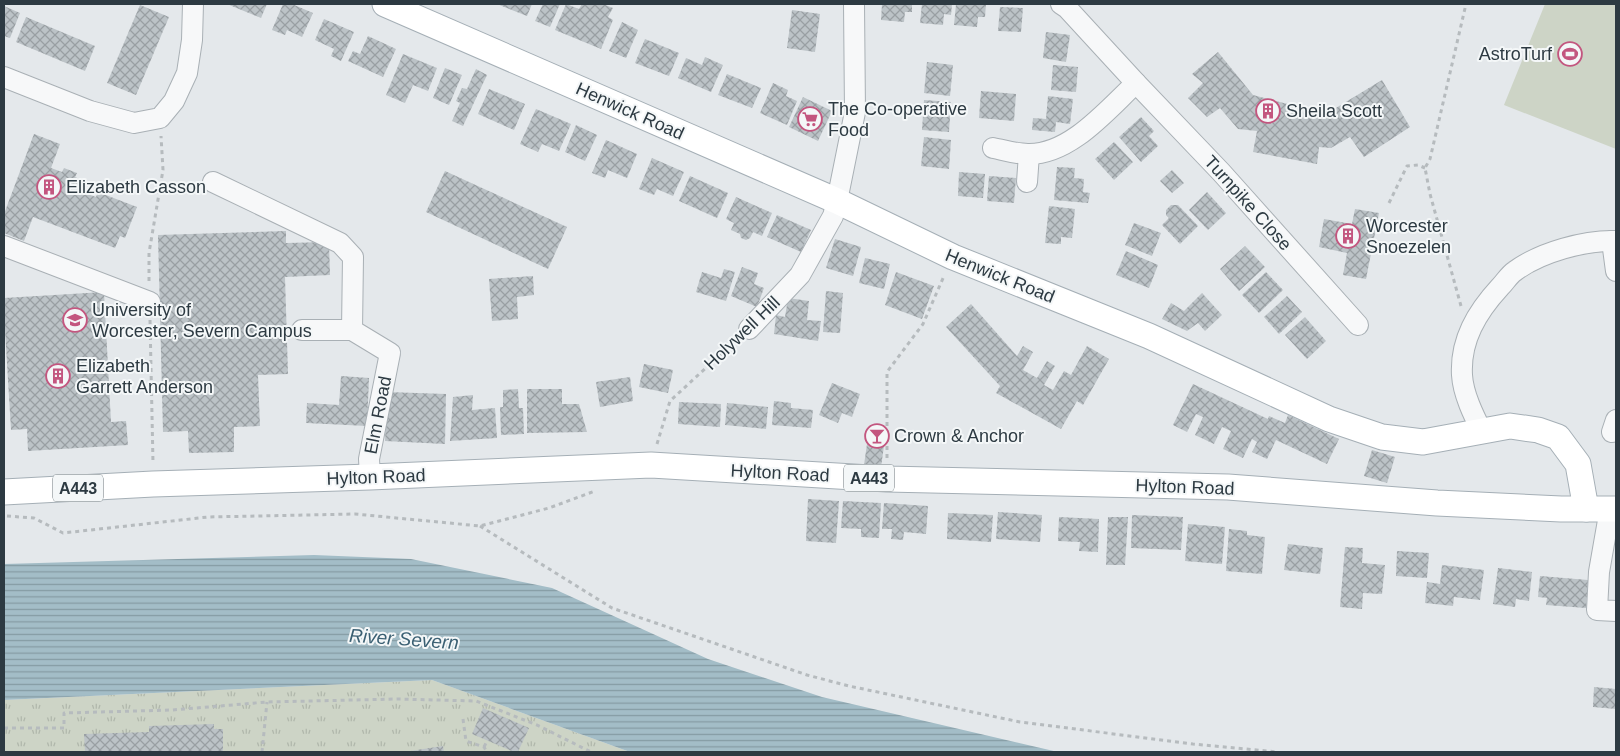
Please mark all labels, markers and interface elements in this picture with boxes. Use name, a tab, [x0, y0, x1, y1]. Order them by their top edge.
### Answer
sports icon: AstroTurf	[1557, 41, 1583, 67]
place label: AstroTurf	[1479, 44, 1553, 64]
street label: Henwick Road	[573, 78, 687, 144]
building icon: Sheila Scott	[1255, 98, 1281, 124]
place label: The Co-operative Food	[828, 99, 967, 140]
place label: Sheila Scott	[1286, 101, 1382, 121]
supermarket icon: The Co-operative Food	[797, 106, 823, 132]
street label: Turnpike Close	[1200, 152, 1296, 254]
building icon: Elizabeth Casson	[36, 174, 62, 200]
place label: Elizabeth Casson	[66, 177, 206, 197]
place label: Worcester Snoezelen	[1366, 216, 1451, 257]
building icon: Worcester Snoezelen	[1335, 223, 1361, 249]
street label: Henwick Road	[942, 245, 1058, 307]
street label: Holywell Hill	[700, 292, 784, 374]
place label: University of Worcester, Severn Campus	[92, 300, 312, 341]
school or university icon: University of Worcester, Severn Campus	[62, 307, 88, 333]
place label: Elizabeth Garrett Anderson	[76, 356, 213, 397]
building icon: Elizabeth Garrett Anderson	[45, 363, 71, 389]
street label: Elm Road	[361, 374, 395, 456]
bar icon: Crown & Anchor	[864, 423, 890, 449]
place label: Crown & Anchor	[894, 426, 1024, 446]
street label: Hylton Road	[730, 460, 830, 486]
road number: A443	[844, 464, 894, 492]
street label: Hylton Road	[326, 465, 426, 489]
road number: A443	[53, 474, 103, 502]
street label: Hylton Road	[1135, 475, 1235, 499]
water label: River Severn	[348, 625, 460, 653]

